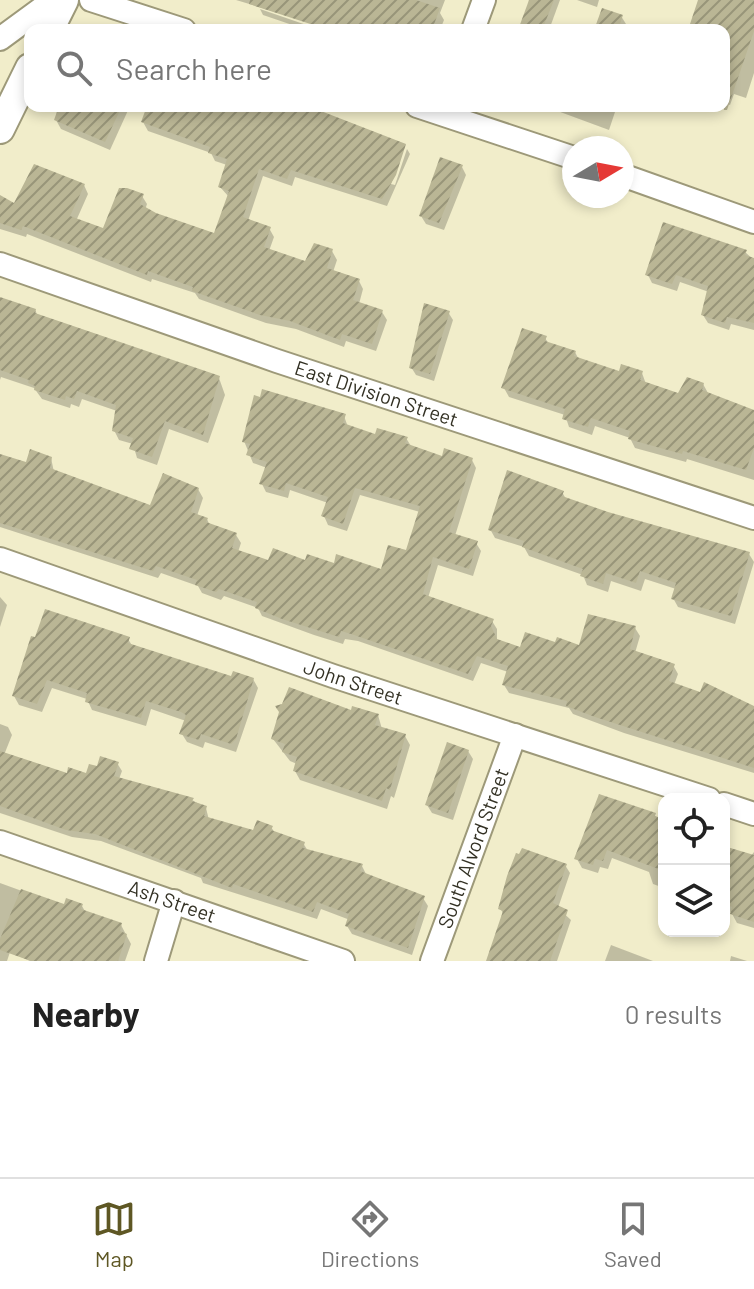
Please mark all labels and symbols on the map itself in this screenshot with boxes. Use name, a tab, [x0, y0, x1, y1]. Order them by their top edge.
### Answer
north arrow	[562, 136, 634, 208]
street label: East Division Street	[292, 355, 461, 431]
street label: John Street	[301, 654, 406, 709]
street label: South Alvord Street	[432, 765, 513, 931]
street label: Ash Street	[125, 874, 219, 927]

